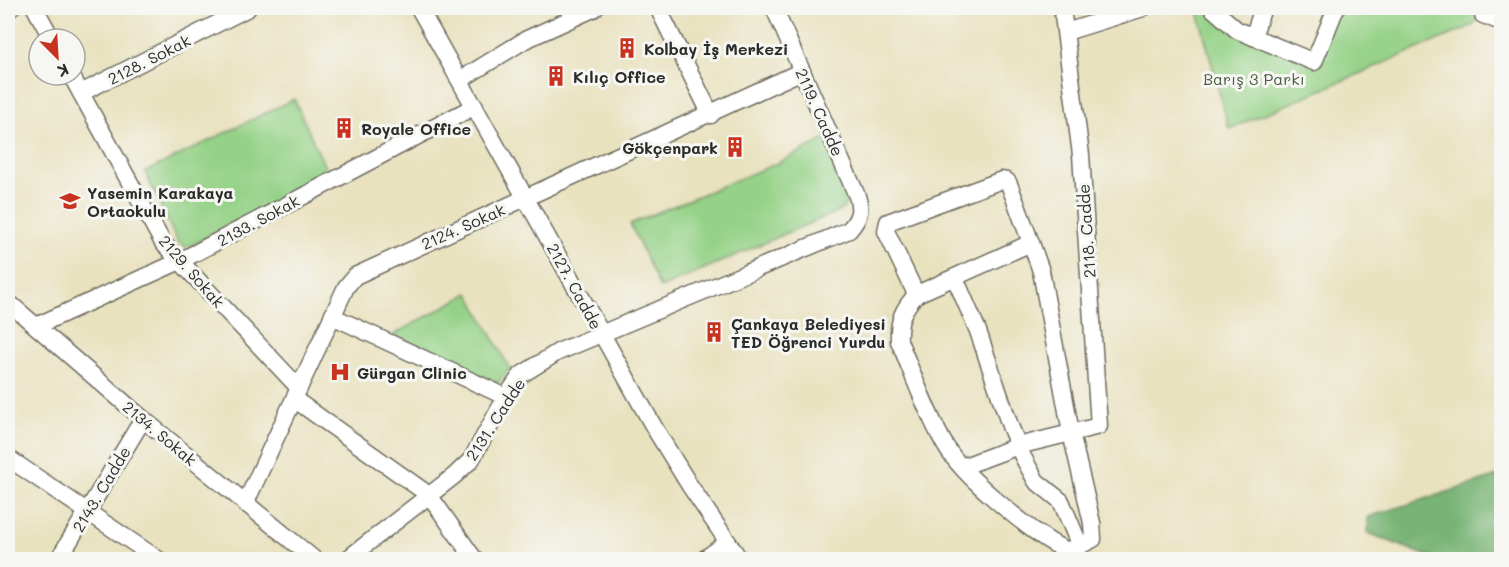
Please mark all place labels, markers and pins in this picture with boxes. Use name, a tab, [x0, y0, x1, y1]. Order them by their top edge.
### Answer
building icon: Kolbay İş Merkezi	[615, 36, 639, 60]
place label: Kolbay İş Merkezi	[644, 38, 788, 60]
building icon: Kılıç Office	[544, 64, 568, 88]
place label: Kılıç Office	[573, 66, 666, 87]
building icon: Royale Office	[332, 116, 356, 140]
place label: Royale Office	[361, 118, 471, 139]
building icon: Gökçenpark	[723, 135, 747, 159]
place label: Gökçenpark	[622, 137, 718, 158]
place label: Yasemin Karakaya Ortaokulu	[87, 182, 234, 221]
school or university icon: Yasemin Karakaya Ortaokulu	[58, 189, 82, 213]
place label: Çankaya Belediyesi TED Öğrenci Yurdu	[731, 313, 886, 352]
building icon: Çankaya Belediyesi TED Öğrenci Yurdu	[702, 320, 726, 344]
hospital icon: Gürgan Clinic	[328, 360, 352, 384]
place label: Gürgan Clinic	[357, 362, 467, 383]

